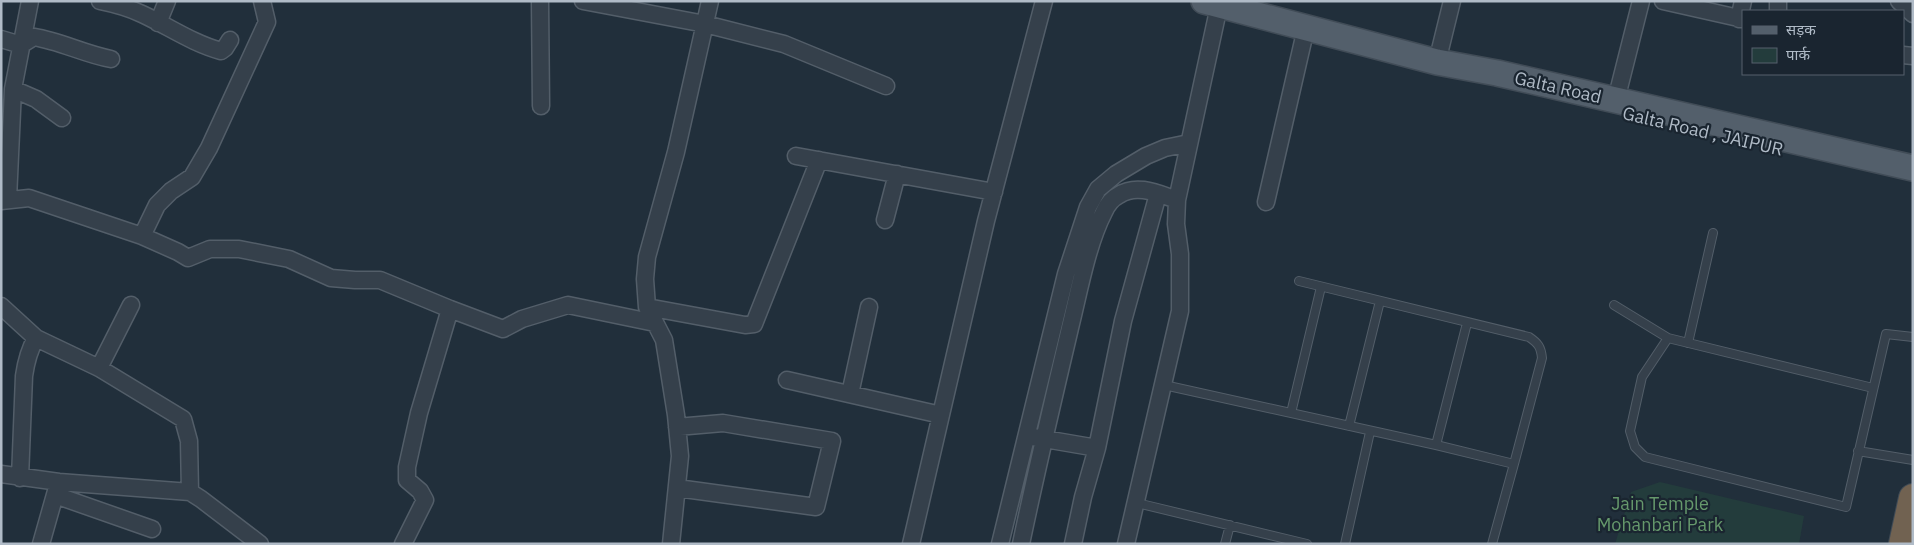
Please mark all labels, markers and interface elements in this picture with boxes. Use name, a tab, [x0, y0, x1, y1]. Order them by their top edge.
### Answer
legend	[1742, 10, 1904, 75]
text: सड़क	[1786, 20, 1816, 39]
text: पार्क	[1786, 45, 1810, 64]
street label: Galta Road	[1512, 66, 1604, 108]
street label: Galta Road , JAIPUR	[1620, 101, 1786, 161]
park label: Jain Temple Mohanbari Park	[1597, 492, 1724, 536]

